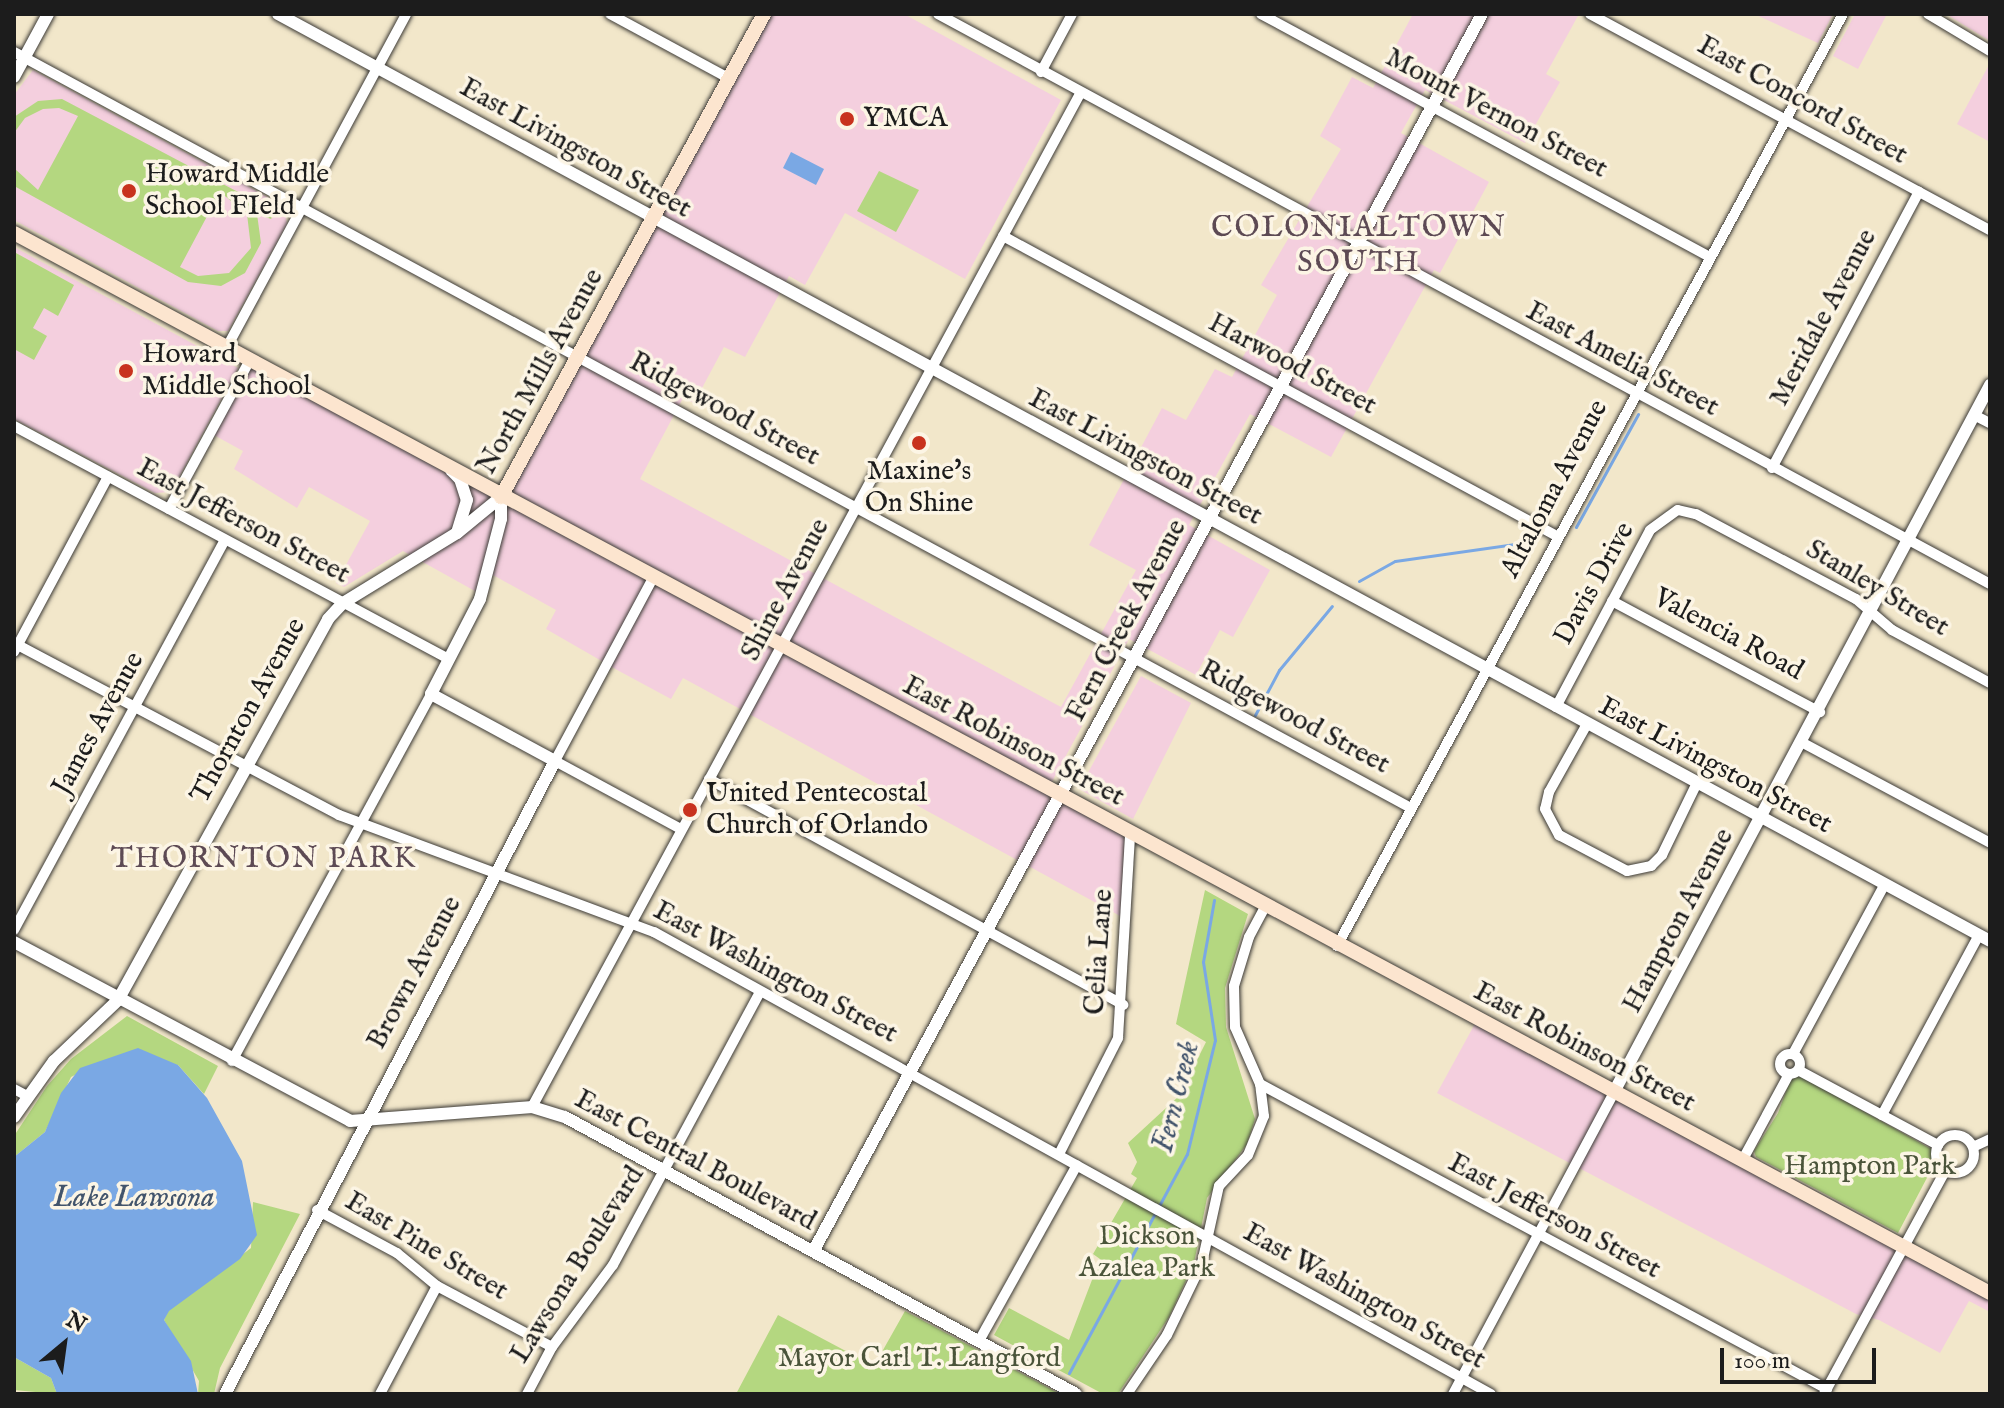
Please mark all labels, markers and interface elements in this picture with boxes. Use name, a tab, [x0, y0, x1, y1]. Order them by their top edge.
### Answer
street label: East Concord Street	[1691, 29, 1913, 173]
street label: Mount Vernon Street	[1379, 41, 1613, 187]
street label: East Livingston Street	[453, 71, 697, 227]
place label: YMCA	[863, 102, 947, 136]
marker: YMCA	[838, 110, 856, 128]
place label: Howard Middle School FIeld	[145, 158, 329, 224]
marker: Howard Middle School FIeld	[120, 182, 138, 200]
district label: COLONIALTOWN SOUTH	[1211, 210, 1507, 280]
street label: Meridale Avenue	[1763, 224, 1885, 412]
street label: North Mills Avenue	[471, 263, 611, 481]
street label: East Amelia Street	[1520, 295, 1724, 425]
street label: Harwood Street	[1202, 307, 1382, 423]
place label: Howard Middle School	[142, 338, 311, 404]
street label: Ridgewood Street	[623, 346, 825, 474]
marker: Howard Middle School	[117, 362, 135, 380]
street label: East Livingston Street	[1023, 382, 1267, 534]
street label: Altaloma Avenue	[1494, 394, 1616, 584]
marker: Maxine's On Shine	[910, 434, 928, 452]
street label: East Jefferson Street	[131, 452, 355, 592]
place label: Maxine's On Shine	[865, 455, 973, 521]
street label: Shine Avenue	[735, 513, 837, 667]
street label: Fern Creek Avenue	[1060, 514, 1194, 728]
street label: Davis Drive	[1547, 517, 1643, 651]
street label: Stanley Street	[1799, 533, 1955, 645]
street label: Valencia Road	[1647, 581, 1809, 689]
street label: Thornton Avenue	[184, 613, 314, 809]
street label: James Avenue	[46, 646, 152, 802]
street label: Ridgewood Street	[1193, 654, 1395, 782]
street label: East Robinson Street	[897, 669, 1129, 815]
street label: East Livingston Street	[1593, 690, 1837, 842]
place label: United Pentecostal Church of Orlando	[706, 777, 928, 843]
marker: United Pentecostal Church of Orlando	[681, 801, 699, 819]
street label: Hampton Avenue	[1616, 823, 1742, 1019]
district label: THORNTON PARK	[111, 841, 417, 877]
street label: Celia Lane	[1079, 888, 1121, 1016]
street label: Brown Avenue	[361, 891, 469, 1055]
street label: East Washington Street	[647, 894, 903, 1052]
street label: East Robinson Street	[1468, 975, 1700, 1121]
water label: Fern Creek	[1146, 1038, 1208, 1156]
street label: East Central Boulevard	[569, 1083, 821, 1239]
street label: East Jefferson Street	[1442, 1147, 1666, 1287]
park label: Hampton Park	[1784, 1150, 1956, 1184]
street label: Lawsona Boulevard	[504, 1160, 652, 1370]
water label: Lake Lawsona	[53, 1180, 215, 1216]
street label: East Pine Street	[338, 1185, 514, 1309]
street label: East Washington Street	[1237, 1216, 1491, 1378]
park label: Dickson Azalea Park	[1079, 1220, 1215, 1286]
north arrow	[24, 1304, 104, 1384]
text: N	[61, 1306, 91, 1340]
scale bar	[1724, 1332, 1880, 1382]
park label: Mayor Carl T. Langford	[778, 1342, 1060, 1376]
text: 100 m	[1734, 1346, 1790, 1377]

